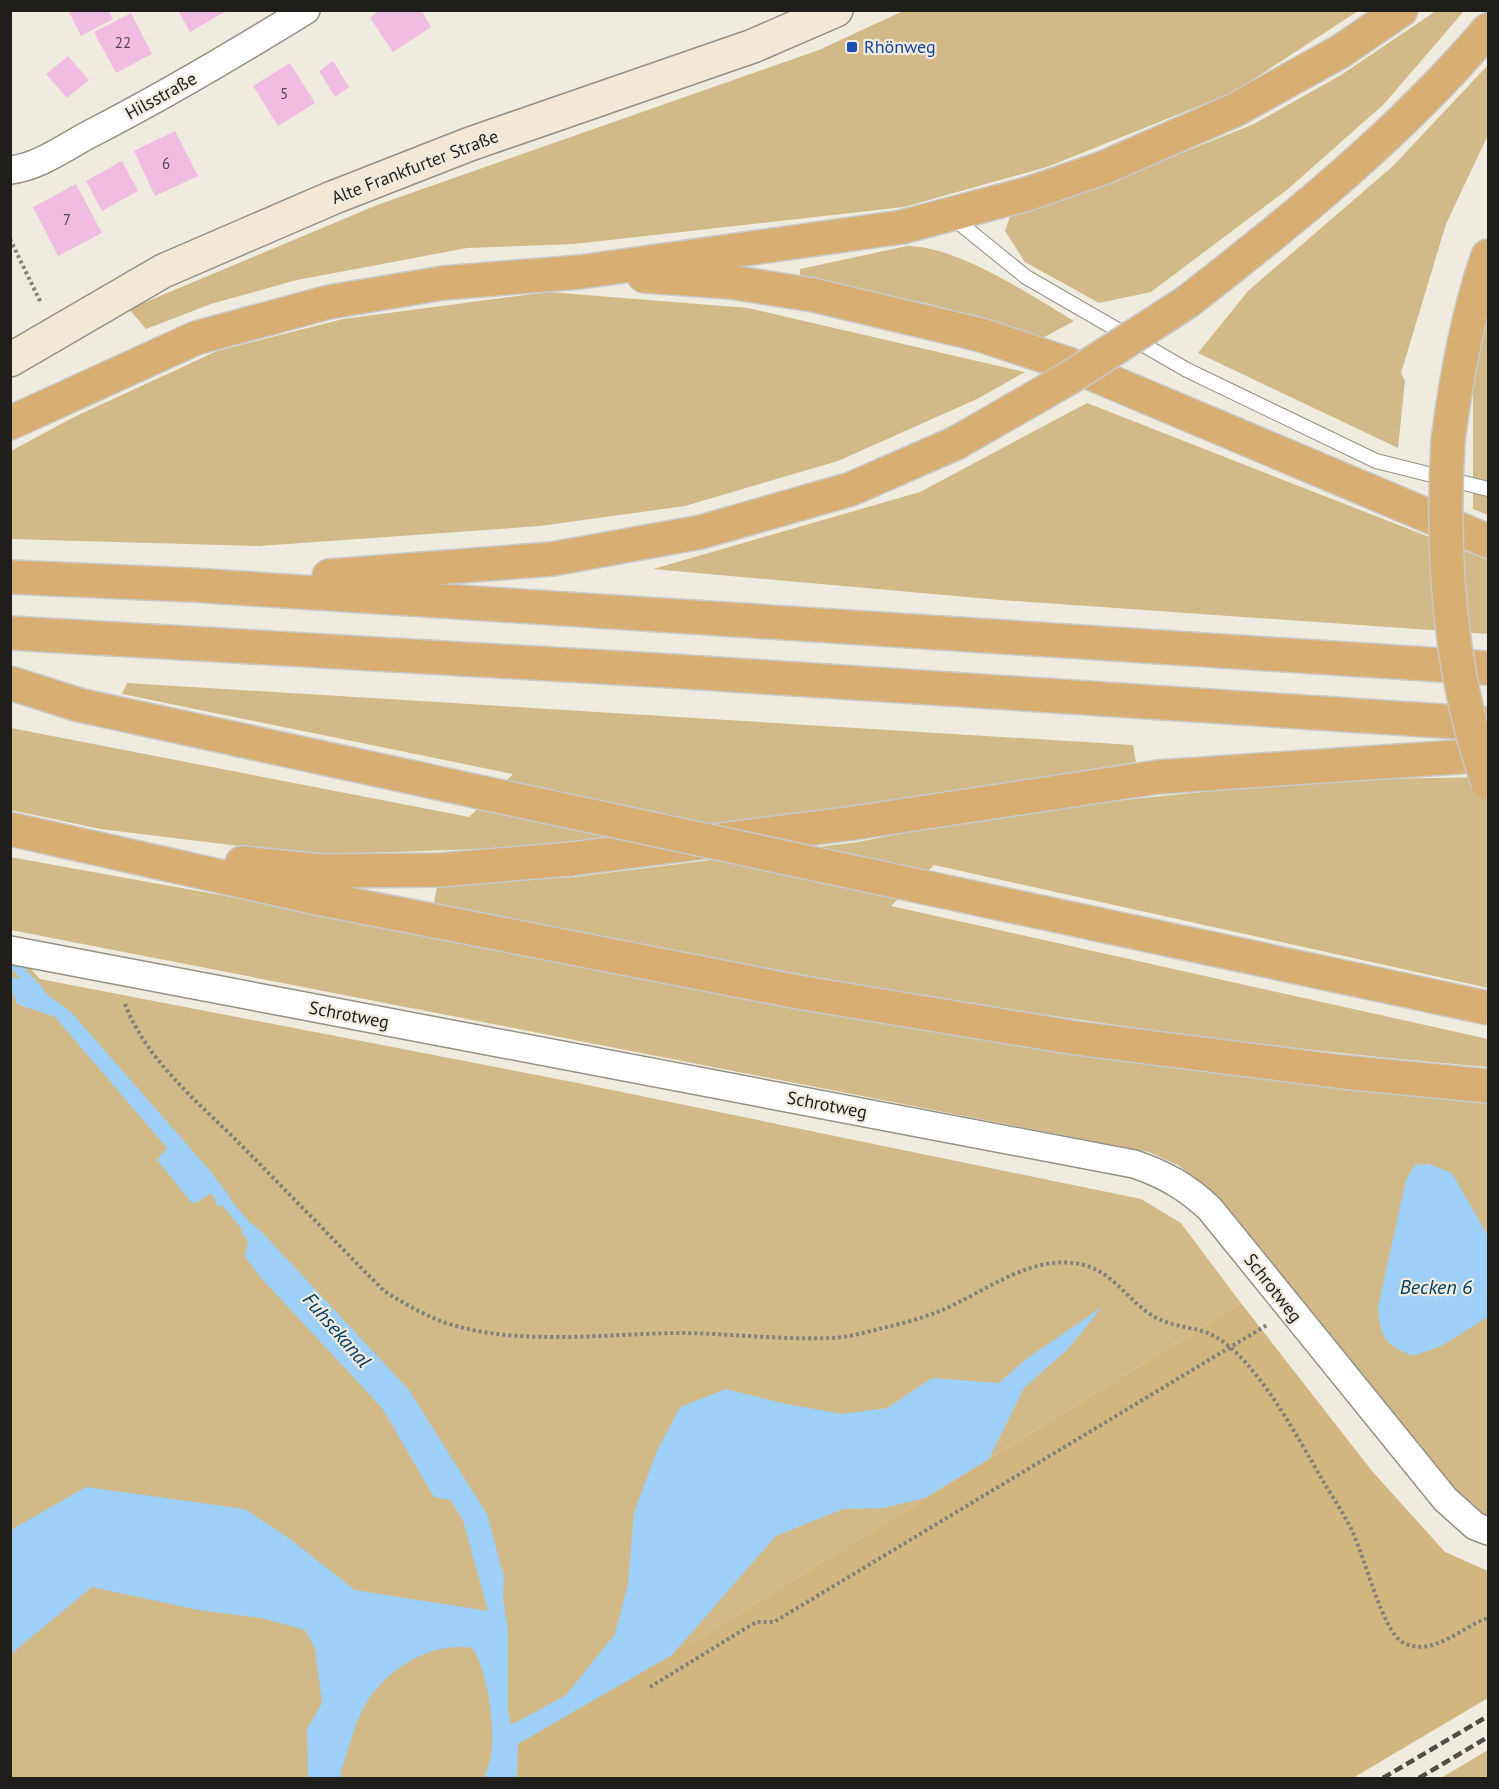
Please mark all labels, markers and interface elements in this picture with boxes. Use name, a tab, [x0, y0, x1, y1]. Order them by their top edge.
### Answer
house number: 22	[115, 33, 131, 52]
place label: Rhönweg	[864, 35, 936, 58]
marker: Rhönweg	[845, 40, 859, 54]
street label: Hilsstraße	[121, 67, 201, 125]
house number: 5	[280, 84, 288, 103]
street label: Alte Frankfurter Straße	[328, 124, 502, 209]
house number: 6	[162, 154, 170, 173]
house number: 7	[63, 210, 71, 229]
street label: Schrotweg	[307, 995, 391, 1034]
street label: Schrotweg	[785, 1085, 869, 1124]
street label: Schrotweg	[1239, 1249, 1307, 1327]
water label: Becken 6	[1400, 1274, 1472, 1300]
water label: Fuhsekanal	[297, 1287, 377, 1374]

